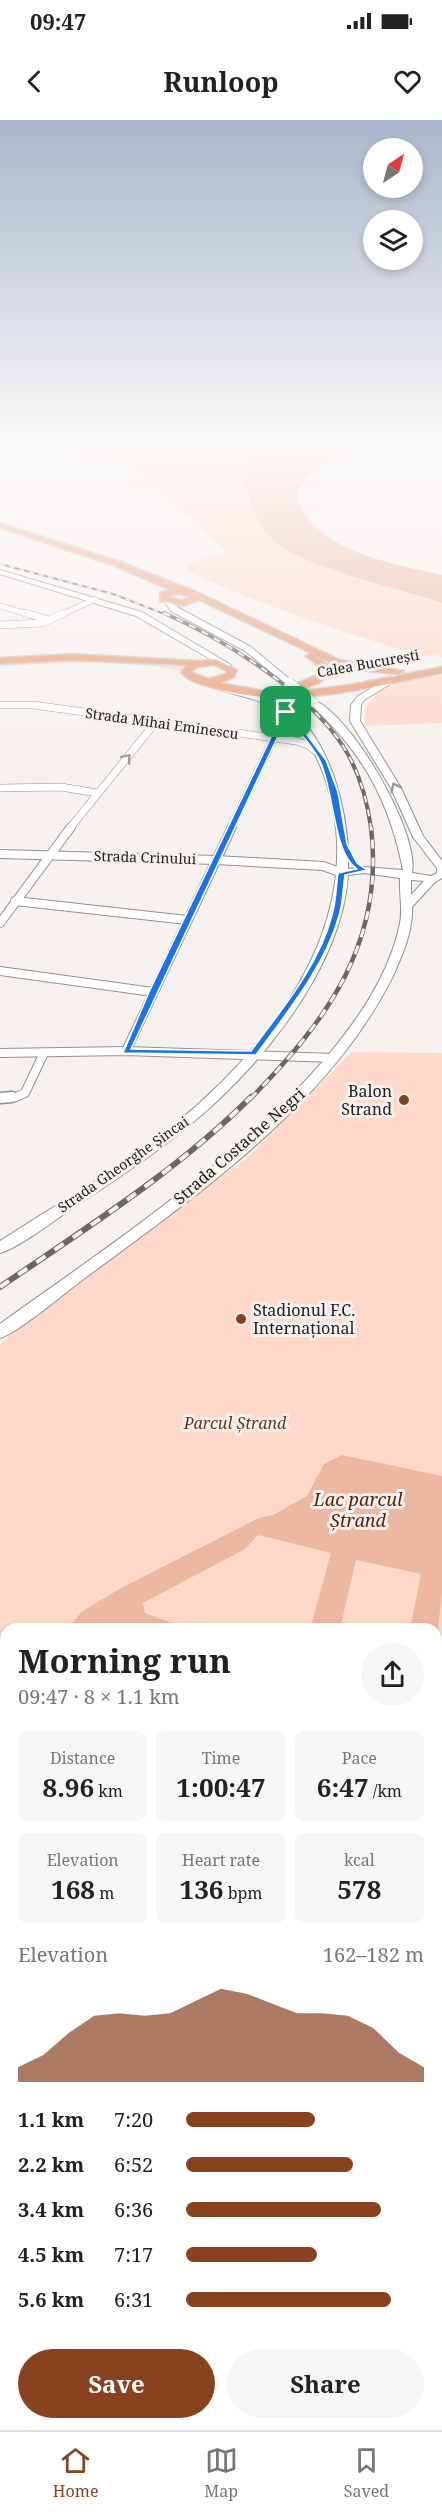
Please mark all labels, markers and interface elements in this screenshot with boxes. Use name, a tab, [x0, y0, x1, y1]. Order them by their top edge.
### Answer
text: 09:47	[30, 6, 86, 36]
text: Runloop	[163, 63, 279, 100]
icon: back	[18, 65, 51, 98]
icon: heart	[391, 65, 424, 98]
north arrow	[363, 138, 423, 198]
map controls	[363, 138, 423, 270]
button: layers	[363, 210, 423, 270]
street label: Calea București	[315, 645, 421, 681]
pin	[260, 686, 311, 737]
icon: arrive	[269, 695, 302, 728]
street label: Strada Mihai Eminescu	[84, 703, 240, 743]
one-way arrow	[119, 754, 130, 765]
one-way arrow	[391, 783, 403, 794]
street label: Strada Crinului	[94, 846, 197, 868]
place label: Balon Strand	[341, 1080, 392, 1120]
street label: Strada Costache Negri	[169, 1083, 309, 1209]
marker: Balon Strand	[397, 1093, 411, 1107]
street label: Strada Gheorghe Șincai	[54, 1111, 193, 1216]
place label: Stadionul F.C. Internațional	[253, 1299, 355, 1339]
marker: Stadionul F.C. Internațional	[234, 1312, 248, 1326]
park label: Parcul Ștrand	[183, 1412, 287, 1434]
water label: Lac parcul Ștrand	[313, 1487, 403, 1532]
text: Morning run	[18, 1638, 231, 1683]
button: share	[361, 1643, 424, 1706]
text: 09:47 · 8 × 1.1 km	[18, 1683, 180, 1710]
text: Distance	[50, 1747, 115, 1769]
text: Time	[202, 1747, 240, 1769]
text: Pace	[342, 1747, 377, 1769]
text: 8.96	[42, 1769, 94, 1805]
text: 1:00:47	[176, 1769, 266, 1805]
text: 6:47	[317, 1769, 369, 1805]
text: km	[94, 1780, 123, 1802]
text: /km	[369, 1780, 402, 1802]
text: Elevation	[47, 1849, 119, 1871]
text: Heart rate	[182, 1849, 260, 1871]
text: kcal	[344, 1849, 375, 1871]
text: 168	[51, 1871, 95, 1907]
text: 136	[179, 1871, 224, 1907]
text: 578	[337, 1871, 381, 1907]
text: m	[95, 1882, 114, 1904]
text: bpm	[224, 1882, 263, 1904]
text: Elevation	[18, 1941, 108, 1968]
text: 162–182 m	[323, 1941, 424, 1968]
text: 1.1 km	[18, 2106, 84, 2133]
text: 7:20	[114, 2106, 153, 2133]
text: 2.2 km	[18, 2151, 84, 2178]
text: 6:52	[114, 2151, 153, 2178]
text: 3.4 km	[18, 2196, 84, 2223]
text: 6:36	[114, 2196, 153, 2223]
text: 4.5 km	[18, 2241, 84, 2268]
text: 7:17	[114, 2241, 153, 2268]
text: 5.6 km	[18, 2286, 84, 2313]
text: 6:31	[114, 2286, 153, 2313]
button: Save	[18, 2349, 215, 2418]
button: Share	[227, 2349, 424, 2418]
tab: Home	[53, 2444, 98, 2502]
tab: Map	[204, 2444, 238, 2502]
tab: Saved	[344, 2444, 389, 2502]

